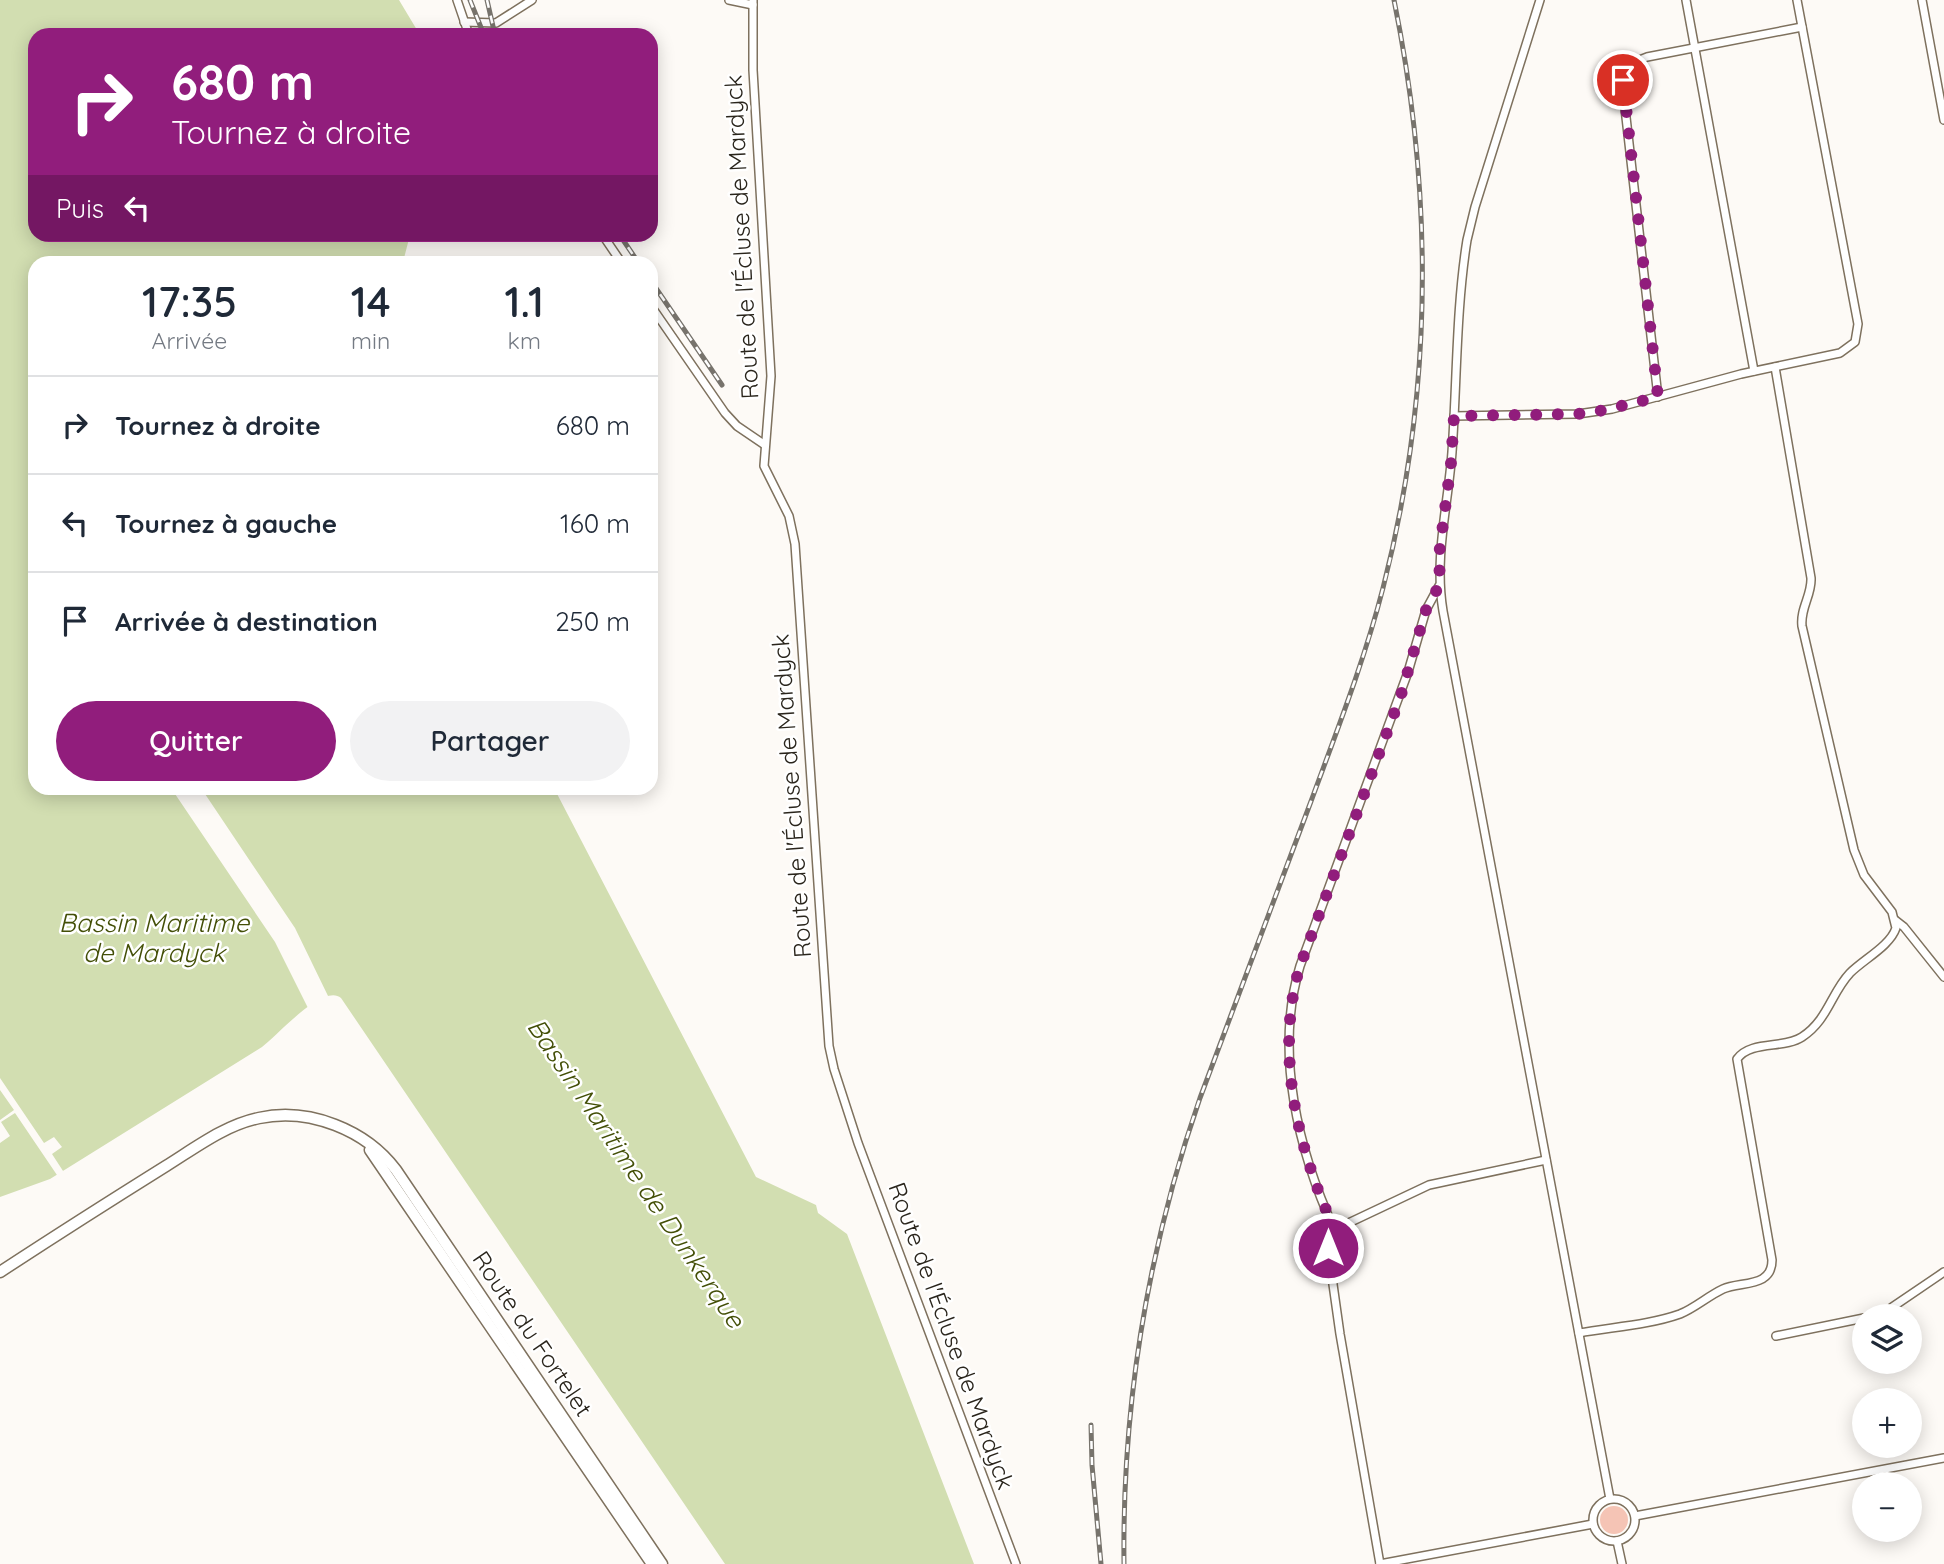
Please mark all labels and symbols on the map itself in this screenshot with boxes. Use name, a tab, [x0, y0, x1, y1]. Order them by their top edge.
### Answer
pin	[1593, 50, 1653, 110]
street label: Route de l'Écluse de Mardyck	[718, 74, 764, 400]
street label: Route de l'Écluse de Mardyck	[765, 633, 817, 959]
water label: Bassin Maritime de Mardyck	[59, 906, 250, 969]
water label: Bassin Maritime de Dunkerque	[520, 1012, 753, 1335]
street label: Route de l'Écluse de Mardyck	[882, 1178, 1022, 1493]
position arrow	[1291, 1211, 1365, 1285]
street label: Route du Fortelet	[466, 1245, 599, 1422]

